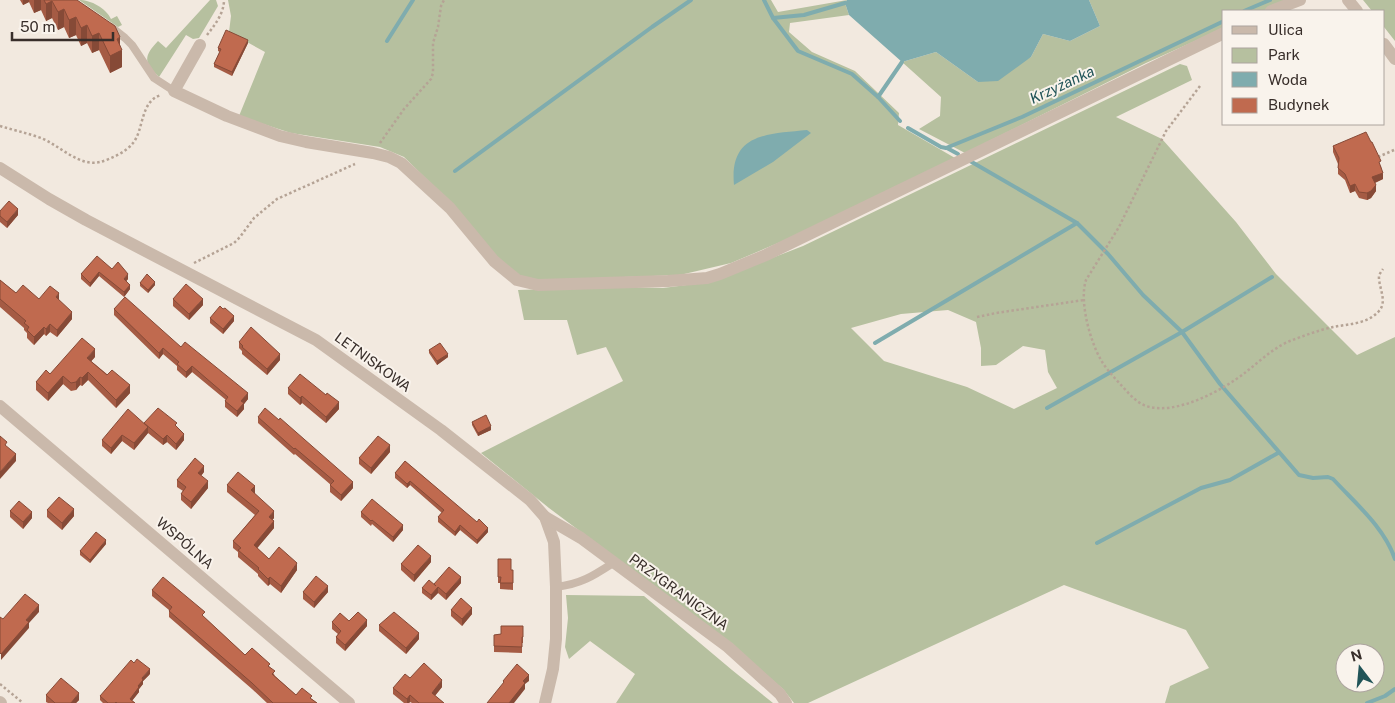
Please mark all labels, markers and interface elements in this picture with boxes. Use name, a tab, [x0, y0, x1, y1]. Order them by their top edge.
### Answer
scale bar	[12, 10, 114, 42]
legend	[1222, 10, 1385, 125]
text: 50 m	[20, 18, 55, 35]
text: Ulica	[1268, 21, 1303, 38]
text: Park	[1268, 46, 1300, 63]
water label: Krzyżanka	[1027, 62, 1097, 107]
text: Woda	[1268, 71, 1307, 88]
text: Budynek	[1268, 96, 1329, 113]
street label: LETNISKOWA	[332, 329, 414, 395]
street label: WSPÓLNA	[153, 512, 218, 572]
street label: PRZYGRANICZNA	[626, 551, 732, 633]
north arrow	[1335, 643, 1385, 693]
text: N	[1349, 646, 1364, 665]

